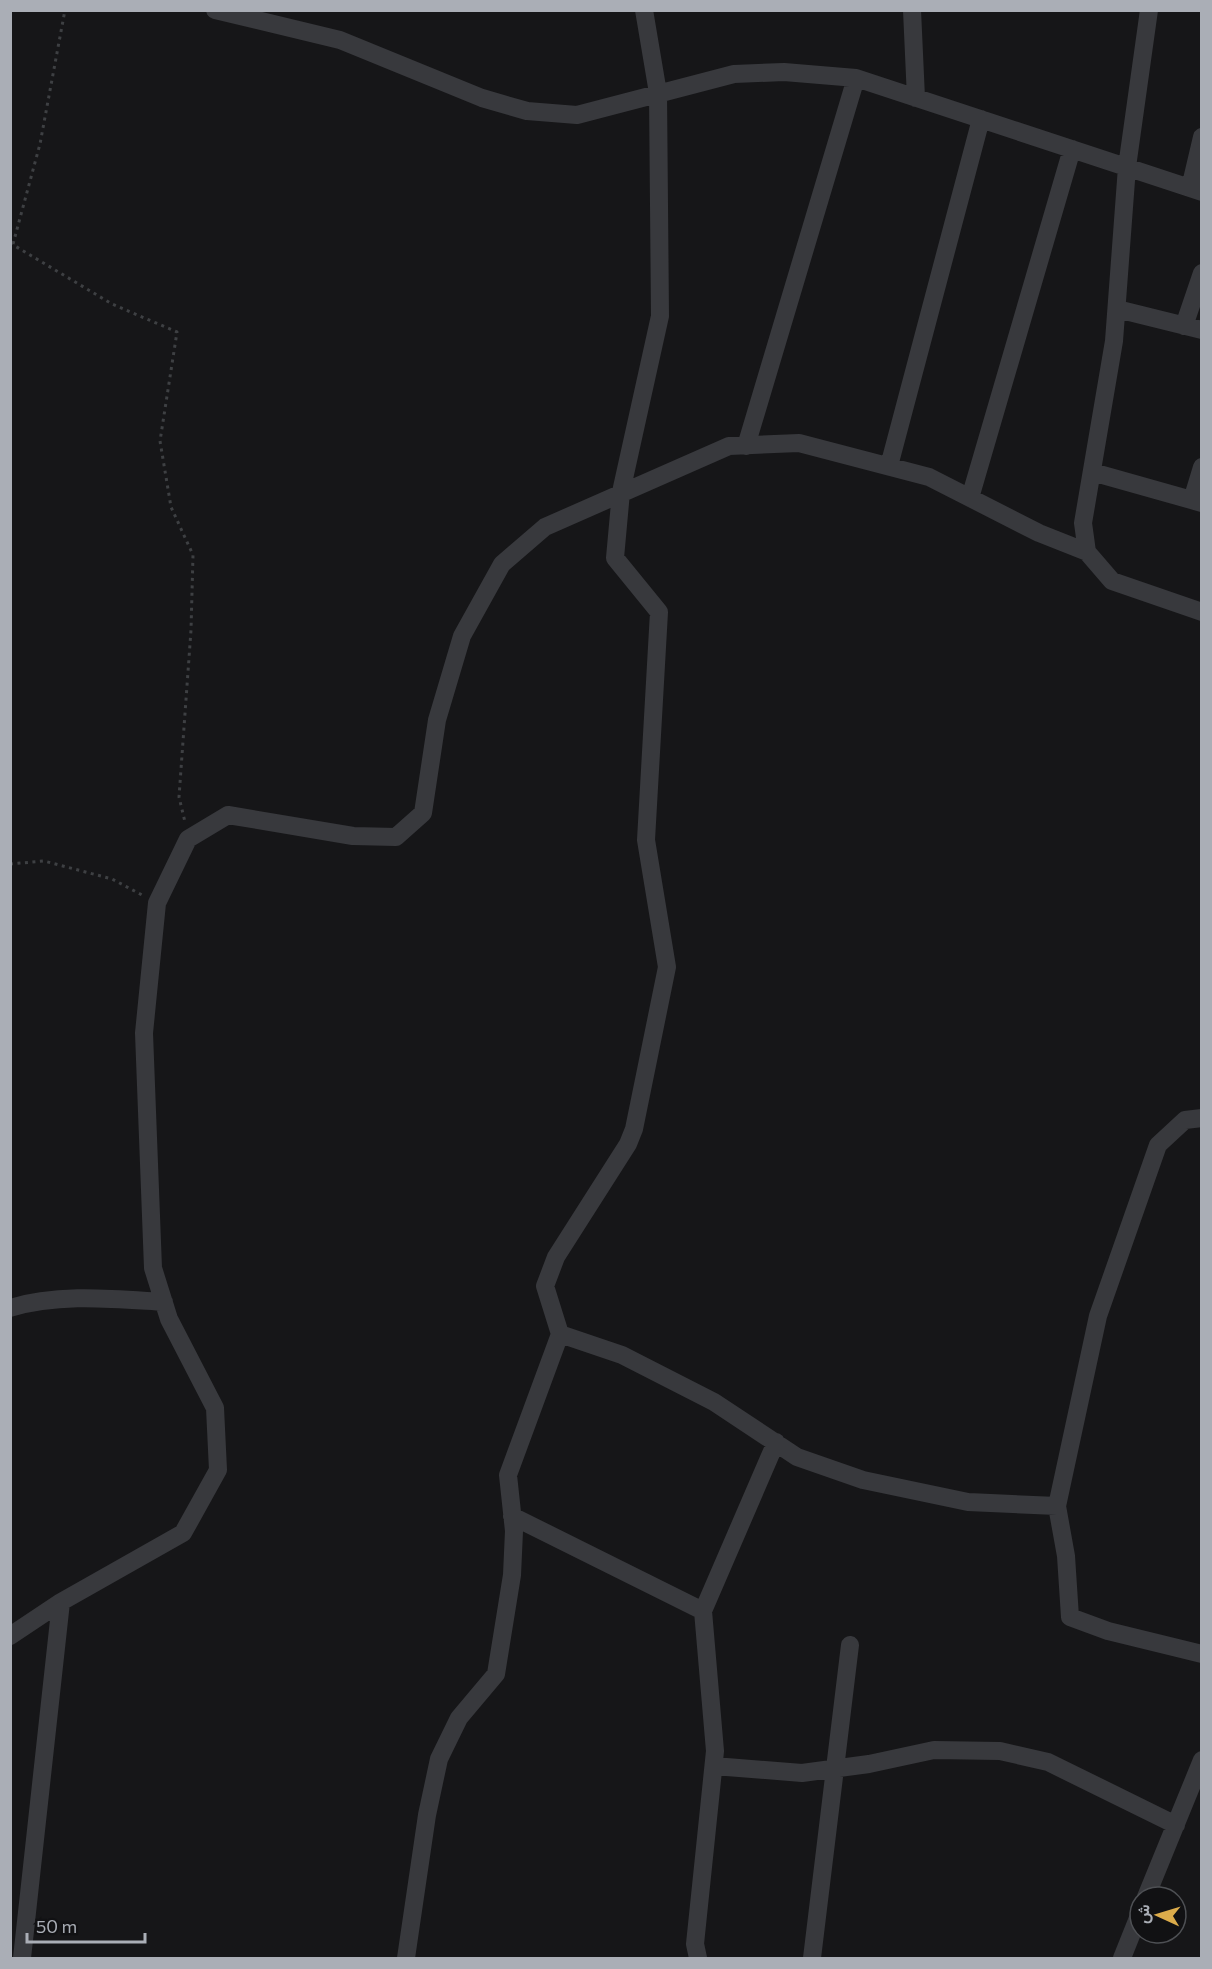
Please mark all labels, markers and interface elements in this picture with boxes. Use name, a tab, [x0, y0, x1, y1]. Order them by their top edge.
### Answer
north arrow	[1128, 1885, 1188, 1945]
text: ش	[1132, 1904, 1154, 1924]
scale bar	[27, 1906, 146, 1944]
text: 50 m	[36, 1915, 77, 1937]

